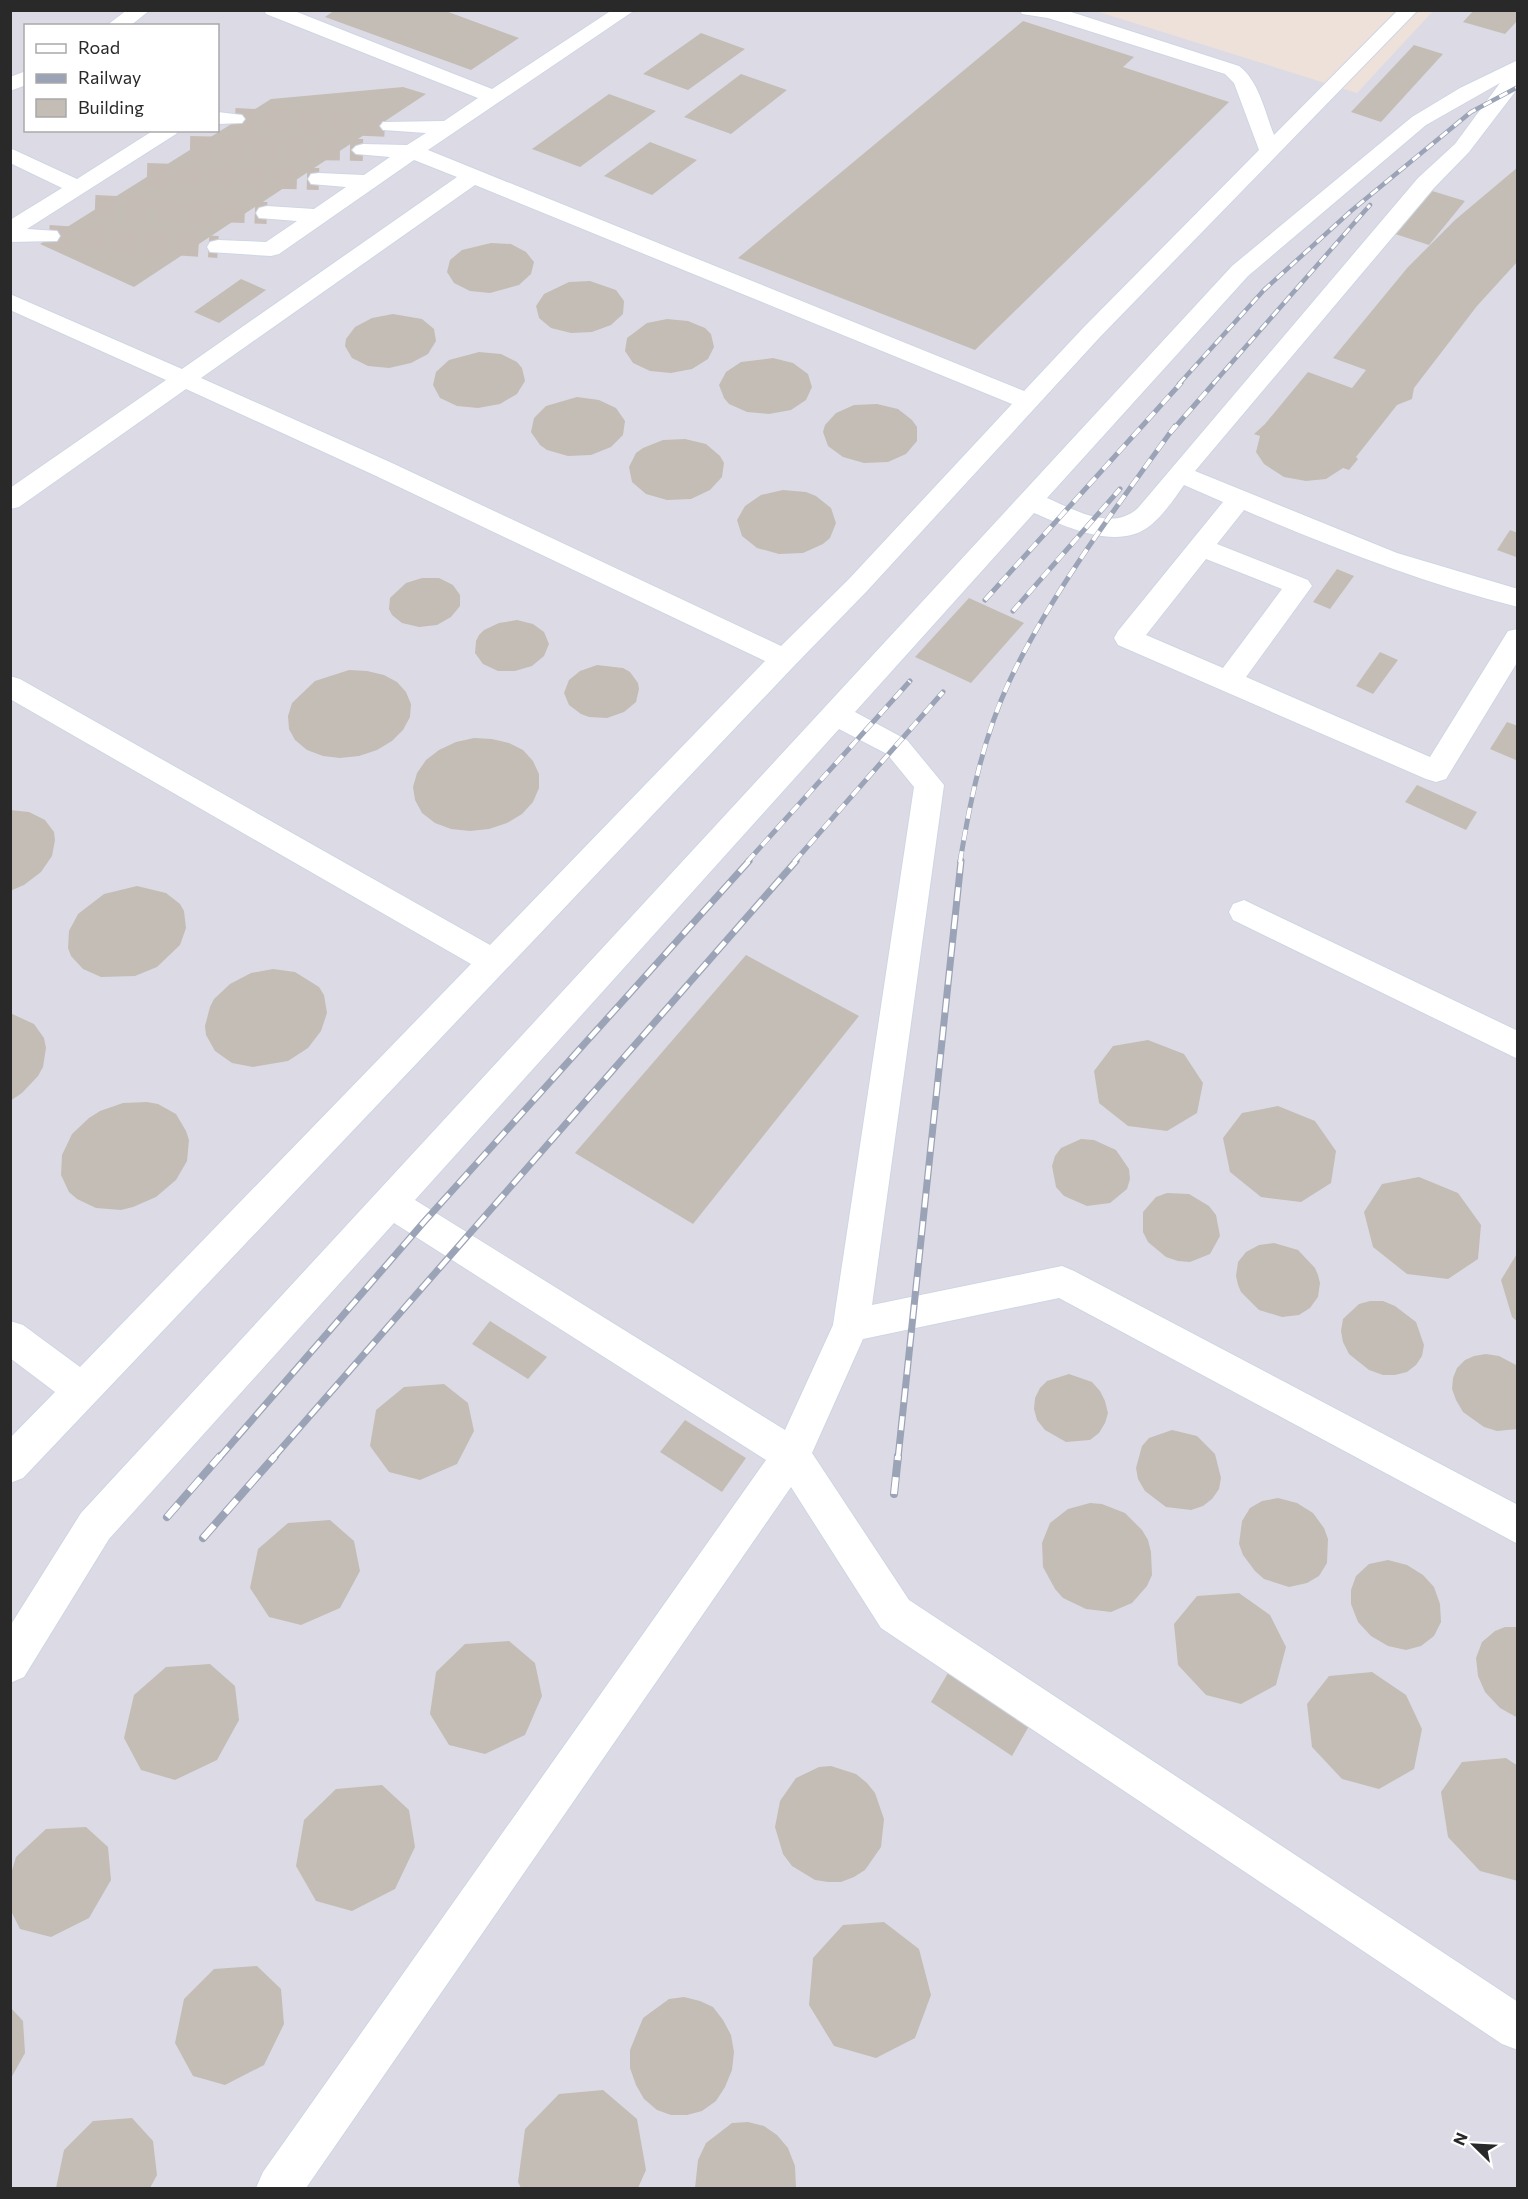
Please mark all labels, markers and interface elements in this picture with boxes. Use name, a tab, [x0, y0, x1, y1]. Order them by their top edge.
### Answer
legend	[24, 24, 219, 132]
text: Road	[78, 36, 120, 58]
text: Railway	[78, 66, 141, 88]
text: Building	[78, 96, 144, 118]
north arrow	[1444, 2115, 1504, 2175]
text: N	[1449, 2129, 1471, 2148]

